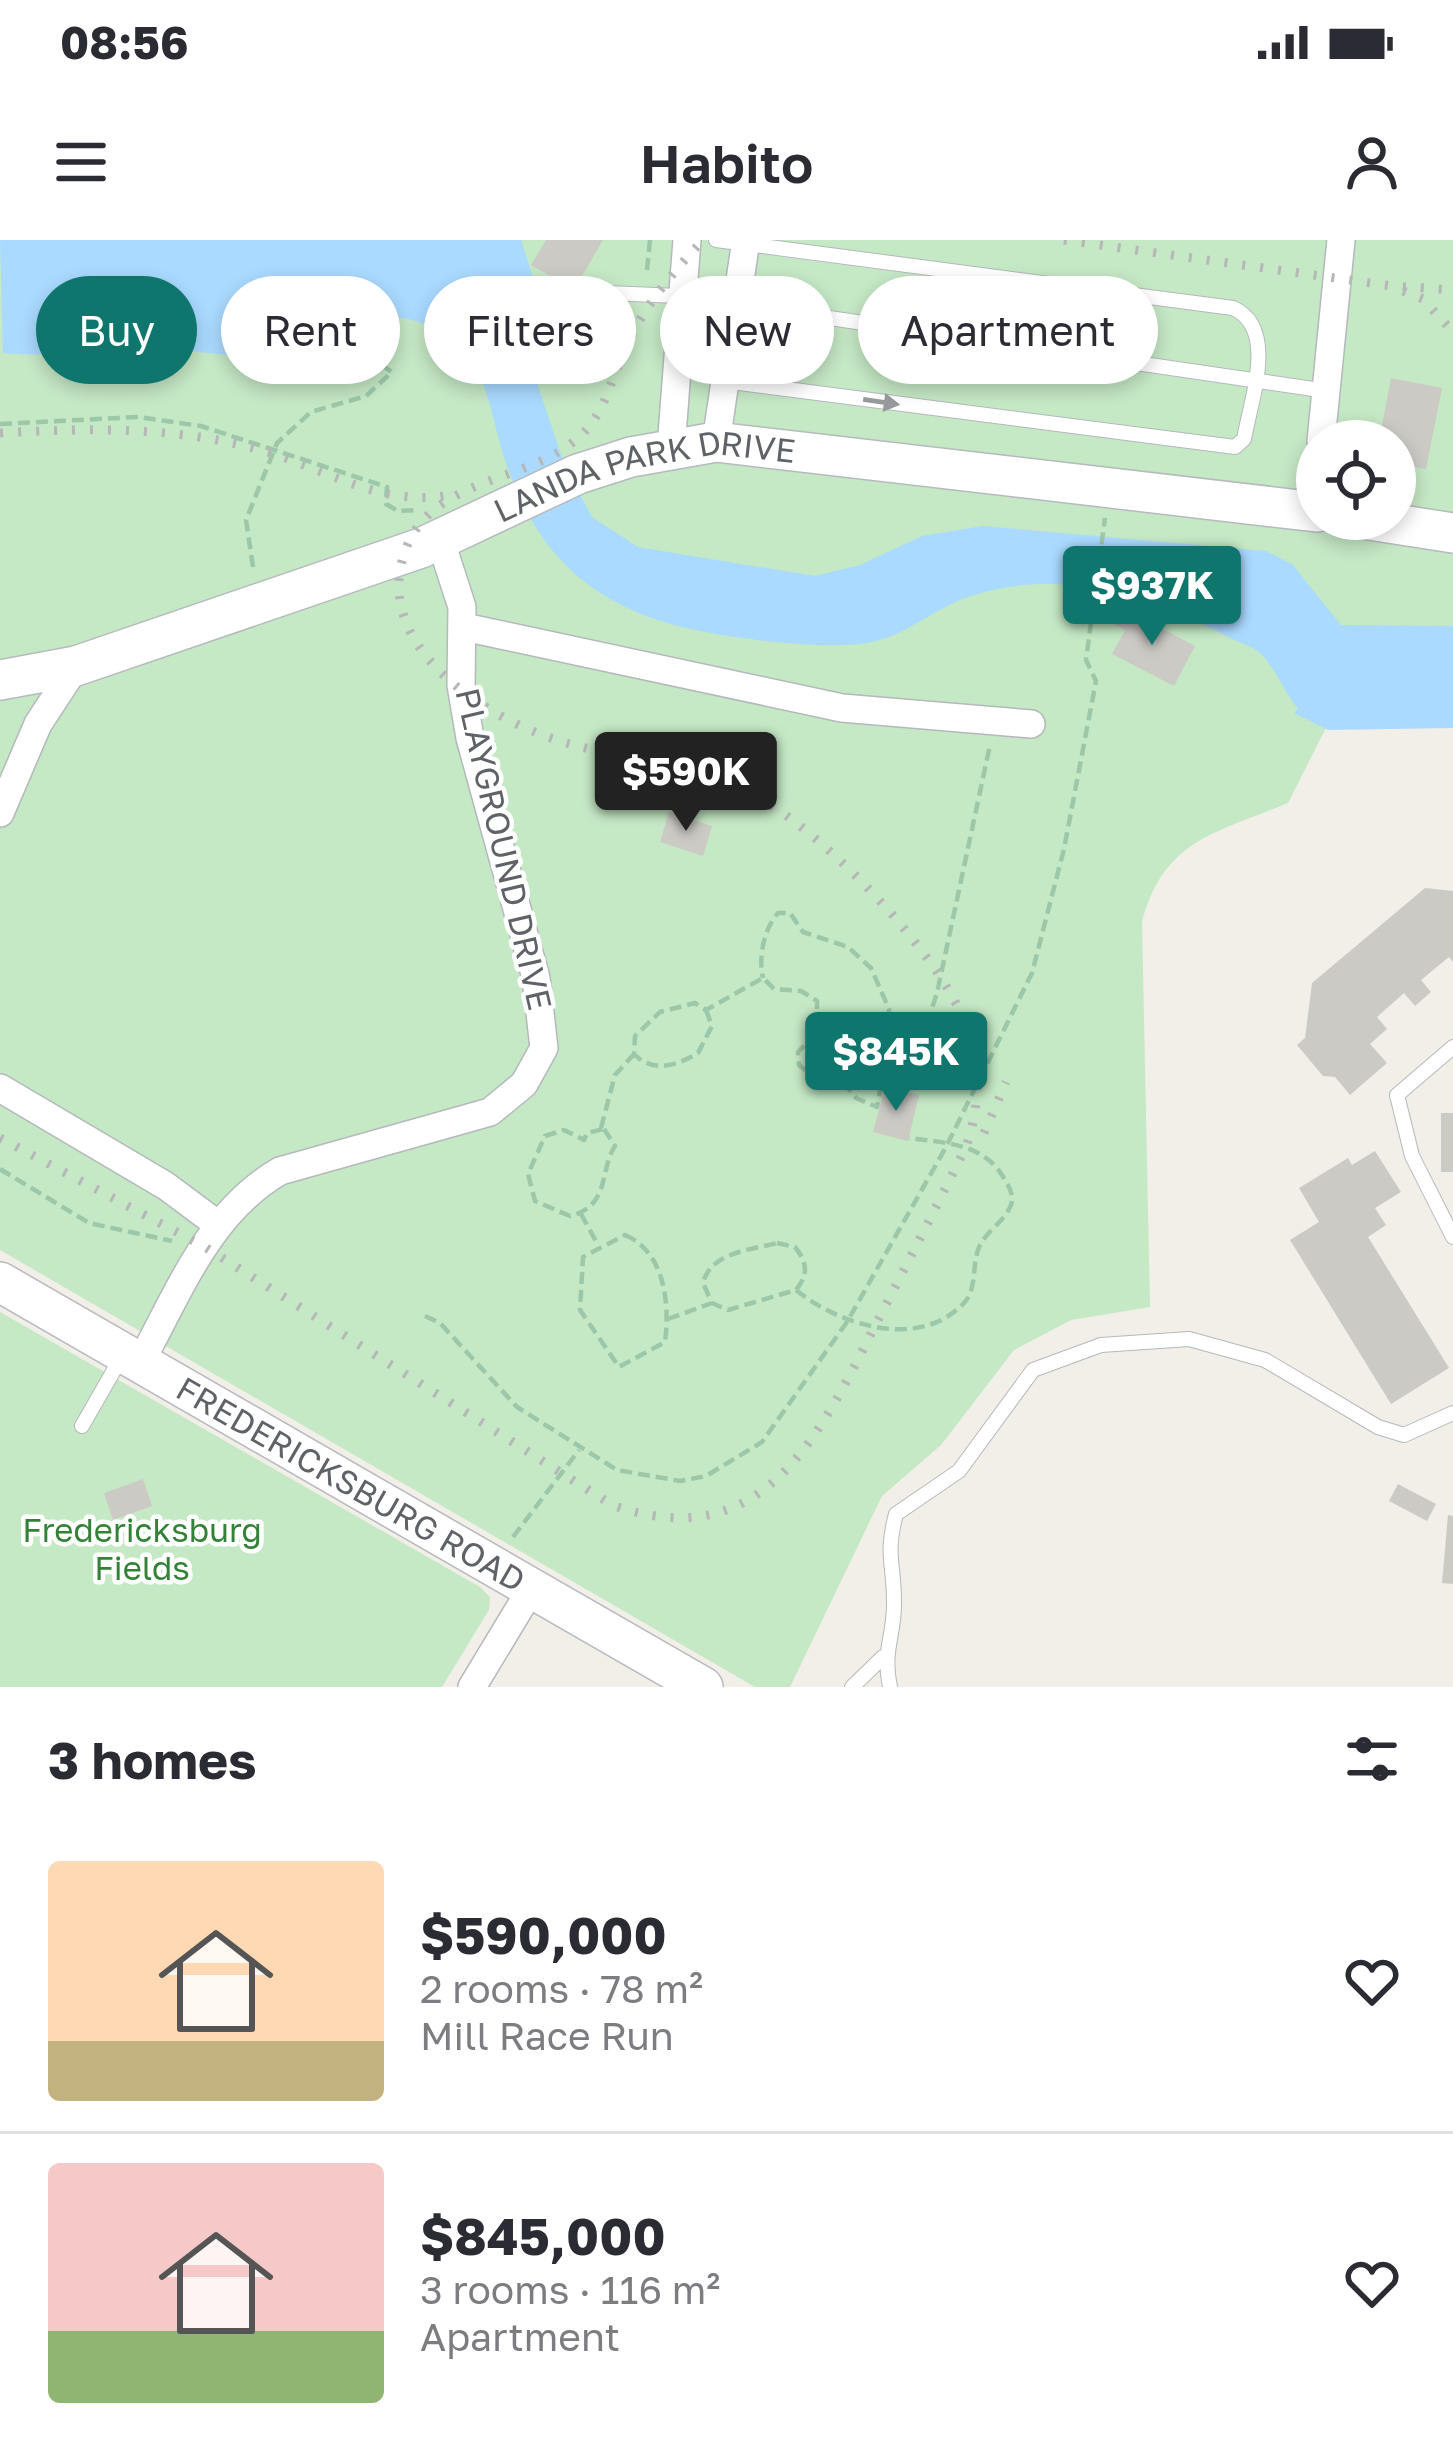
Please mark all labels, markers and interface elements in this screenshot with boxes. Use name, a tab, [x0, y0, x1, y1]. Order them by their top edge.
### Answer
text: 08:56	[60, 15, 188, 69]
icon: menu	[48, 129, 114, 195]
icon: person	[1339, 129, 1405, 195]
text: Habito	[640, 130, 813, 195]
chip: Buy	[36, 276, 197, 384]
chip: Rent	[221, 276, 400, 384]
chip: Filters	[424, 276, 636, 384]
chip: New	[660, 276, 834, 384]
chip: Apartment	[858, 276, 1158, 384]
one-way arrow	[863, 393, 901, 412]
map controls	[1296, 420, 1416, 540]
button: locate	[1296, 420, 1416, 540]
street label: LANDA PARK DRIVE	[487, 421, 798, 530]
pin: $937K	[1068, 546, 1236, 648]
text: $937K	[1090, 561, 1214, 608]
street label: PLAYGROUND DRIVE	[448, 684, 561, 1014]
pin: $590K	[602, 732, 770, 834]
text: $590K	[622, 747, 750, 794]
pin: $845K	[812, 1012, 980, 1114]
text: $845K	[832, 1027, 960, 1074]
street label: FREDERICKSBURG ROAD	[170, 1368, 532, 1599]
park label: Fredericksburg Fields	[22, 1510, 262, 1587]
icon: filters	[1339, 1726, 1405, 1792]
text: 3 homes	[48, 1729, 257, 1790]
text: $590,000	[420, 1904, 667, 1965]
icon: home	[144, 1909, 288, 2053]
icon: heart	[1339, 1948, 1405, 2014]
text: 2 rooms · 78 m²	[420, 1965, 703, 2012]
text: Mill Race Run	[420, 2012, 674, 2059]
text: $845,000	[420, 2205, 666, 2266]
icon: home	[144, 2211, 288, 2355]
icon: heart	[1339, 2250, 1405, 2316]
text: 3 rooms · 116 m²	[420, 2266, 720, 2313]
text: Apartment	[420, 2313, 620, 2360]

